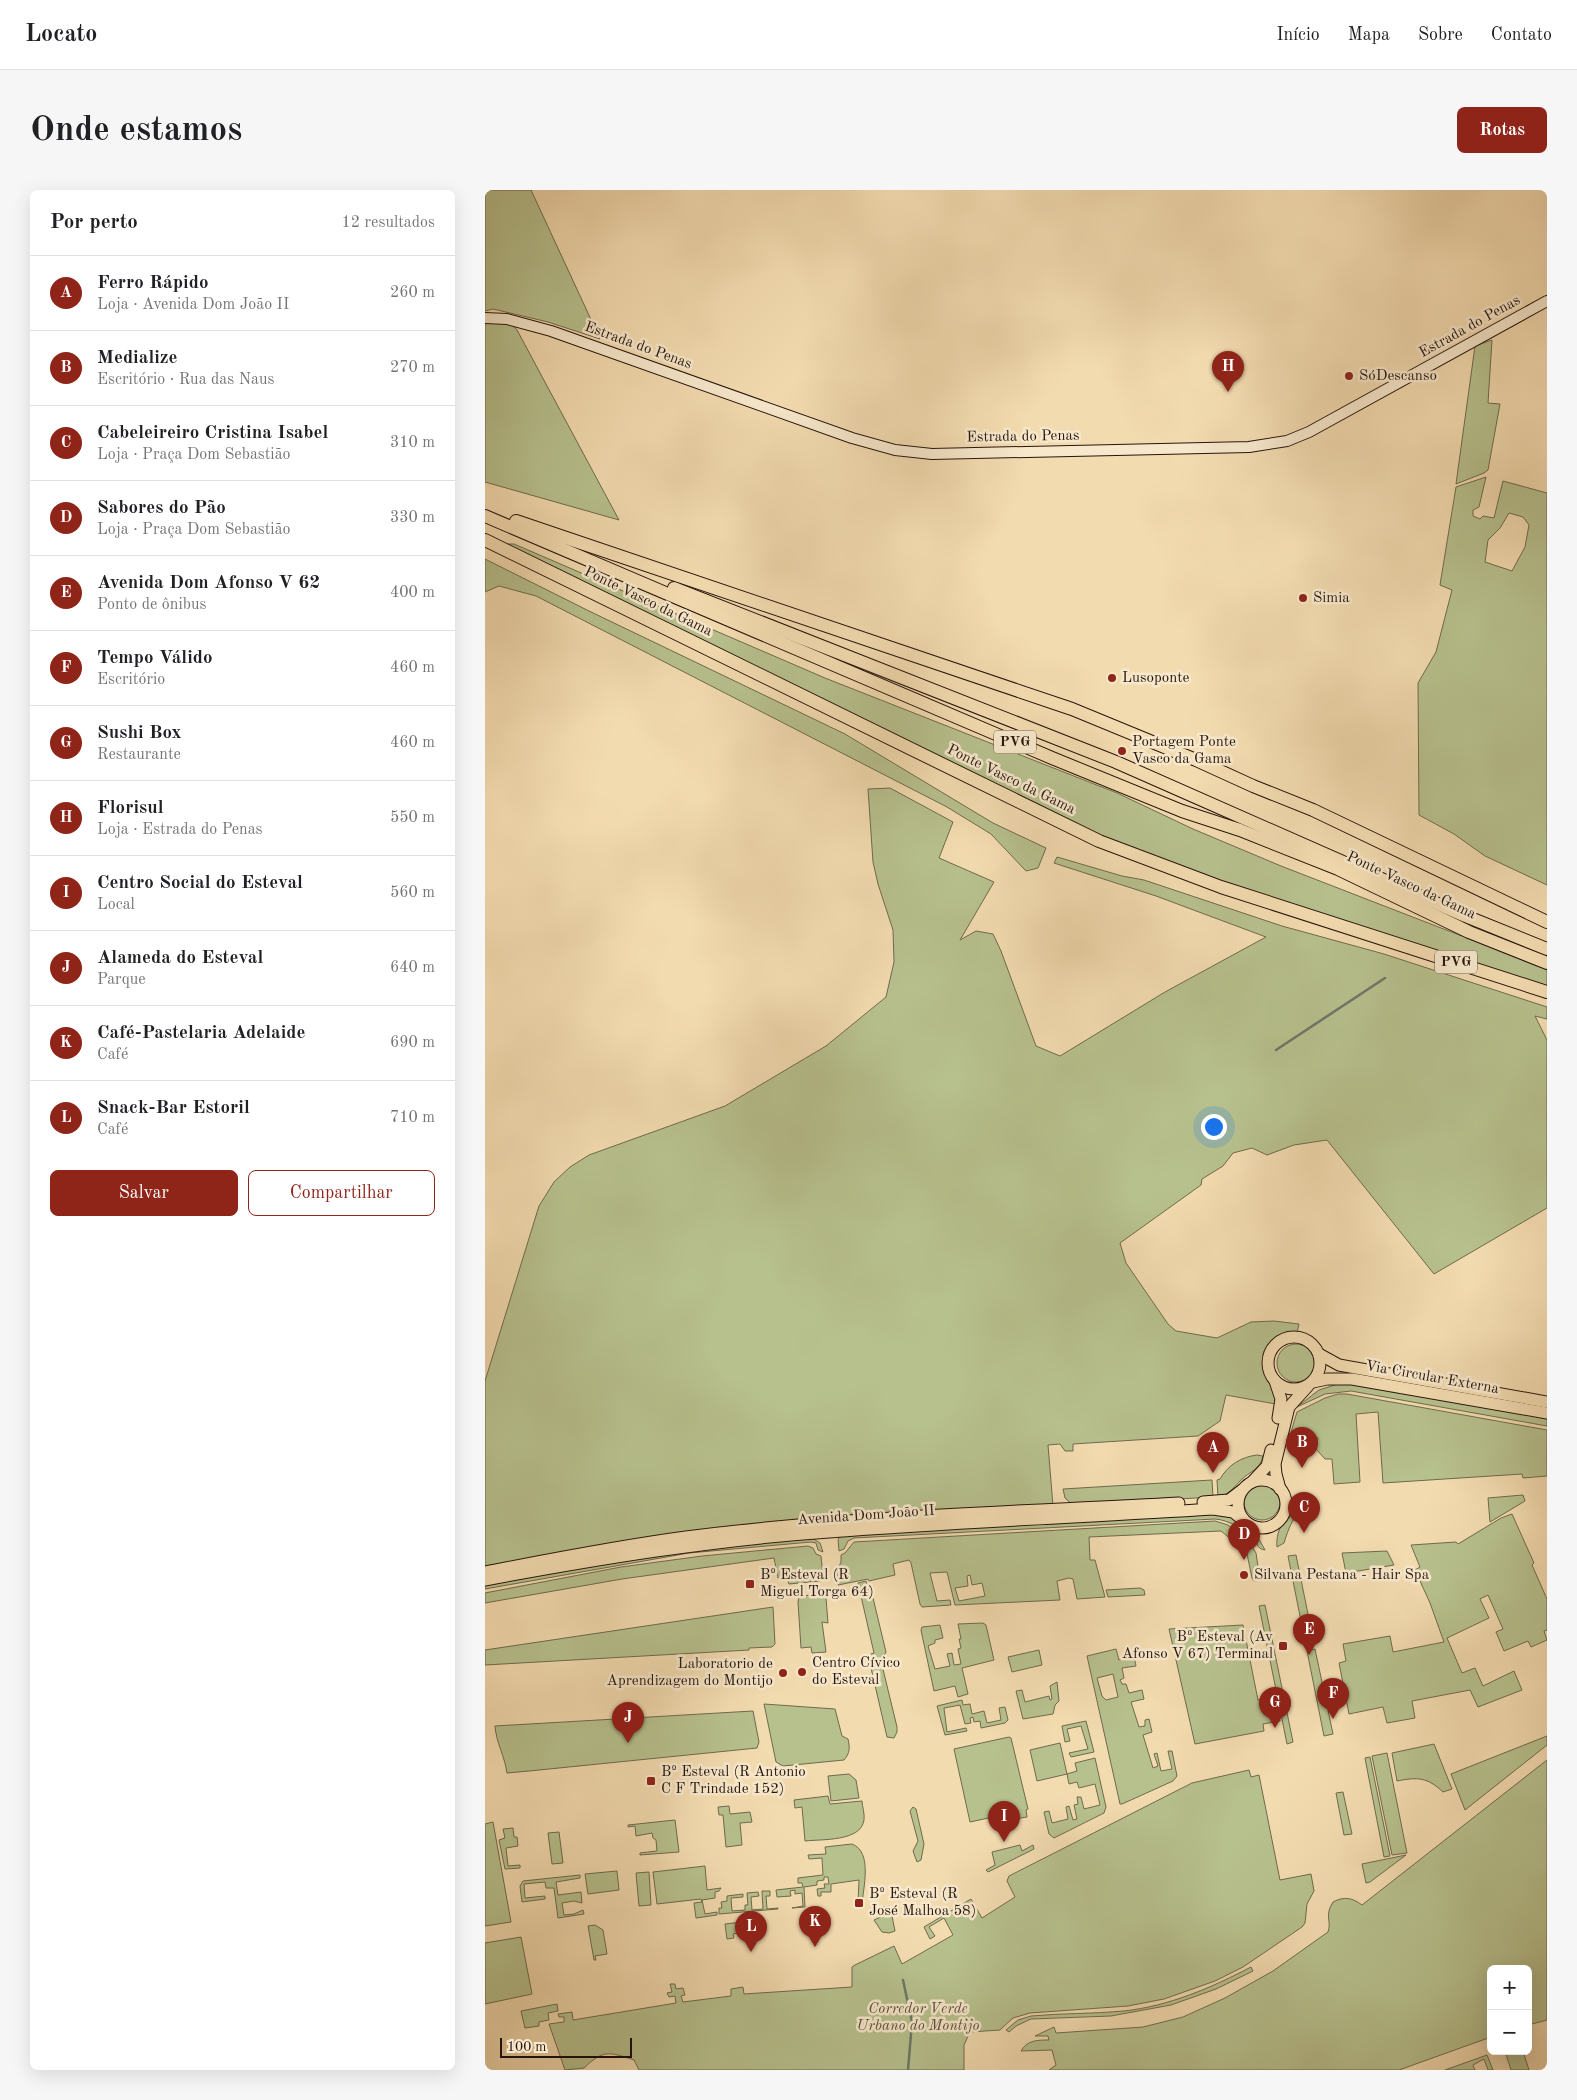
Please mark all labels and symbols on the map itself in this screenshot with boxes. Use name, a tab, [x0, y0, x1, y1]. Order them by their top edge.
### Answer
street label: Estrada do Penas	[1417, 293, 1523, 361]
street label: Estrada do Penas	[582, 320, 694, 372]
pin: H	[1212, 351, 1244, 392]
place label: SóDescanso	[1359, 369, 1437, 384]
marker: SóDescanso	[1343, 370, 1355, 382]
street label: Estrada do Penas	[966, 429, 1080, 445]
street label: Ponte Vasco da Gama	[581, 564, 715, 640]
place label: Simia	[1313, 591, 1350, 606]
marker: Simia	[1297, 592, 1309, 604]
place label: Lusoponte	[1122, 671, 1190, 686]
marker: Lusoponte	[1106, 672, 1118, 684]
road number: PVG	[994, 730, 1036, 754]
place label: Portagem Ponte Vasco da Gama	[1132, 735, 1236, 767]
street label: Ponte Vasco da Gama	[944, 742, 1078, 818]
marker: Portagem Ponte Vasco da Gama	[1116, 745, 1128, 757]
street label: Ponte Vasco da Gama	[1344, 849, 1478, 923]
road number: PVG	[1435, 950, 1477, 974]
your location	[1201, 1114, 1227, 1140]
street label: Via Circular Externa	[1364, 1359, 1500, 1397]
pin: B	[1286, 1427, 1318, 1468]
pin: A	[1197, 1432, 1229, 1473]
pin: C	[1288, 1492, 1320, 1533]
street label: Avenida Dom João II	[797, 1504, 935, 1528]
pin: D	[1228, 1519, 1260, 1560]
place label: Bº Esteval (R Miguel Torga 64)	[760, 1568, 874, 1600]
place label: Silvana Pestana - Hair Spa	[1254, 1568, 1430, 1583]
marker: Silvana Pestana - Hair Spa	[1238, 1569, 1250, 1581]
marker: Bº Esteval (R Miguel Torga 64)	[744, 1578, 756, 1590]
pin: E	[1293, 1614, 1325, 1655]
place label: Bº Esteval (Av Afonso V 67) Terminal	[1122, 1630, 1273, 1662]
marker: Bº Esteval (Av Afonso V 67) Terminal	[1277, 1640, 1289, 1652]
place label: Centro Cívico do Esteval	[812, 1656, 900, 1688]
place label: Laboratorio de Aprendizagem do Montijo	[606, 1657, 773, 1689]
marker: Centro Cívico do Esteval	[796, 1666, 808, 1678]
marker: Laboratorio de Aprendizagem do Montijo	[777, 1667, 789, 1679]
pin: F	[1317, 1678, 1349, 1719]
pin: G	[1259, 1687, 1291, 1728]
pin: J	[612, 1702, 644, 1743]
place label: Bº Esteval (R Antonio C F Trindade 152)	[661, 1765, 806, 1797]
marker: Bº Esteval (R Antonio C F Trindade 152)	[645, 1775, 657, 1787]
pin: I	[988, 1801, 1020, 1842]
place label: Bº Esteval (R José Malhoa 58)	[869, 1887, 976, 1919]
marker: Bº Esteval (R José Malhoa 58)	[853, 1897, 865, 1909]
pin: K	[799, 1906, 831, 1947]
pin: L	[735, 1911, 767, 1952]
park label: Corredor Verde Urbano do Montijo	[857, 2002, 979, 2034]
scale bar	[500, 2035, 633, 2058]

